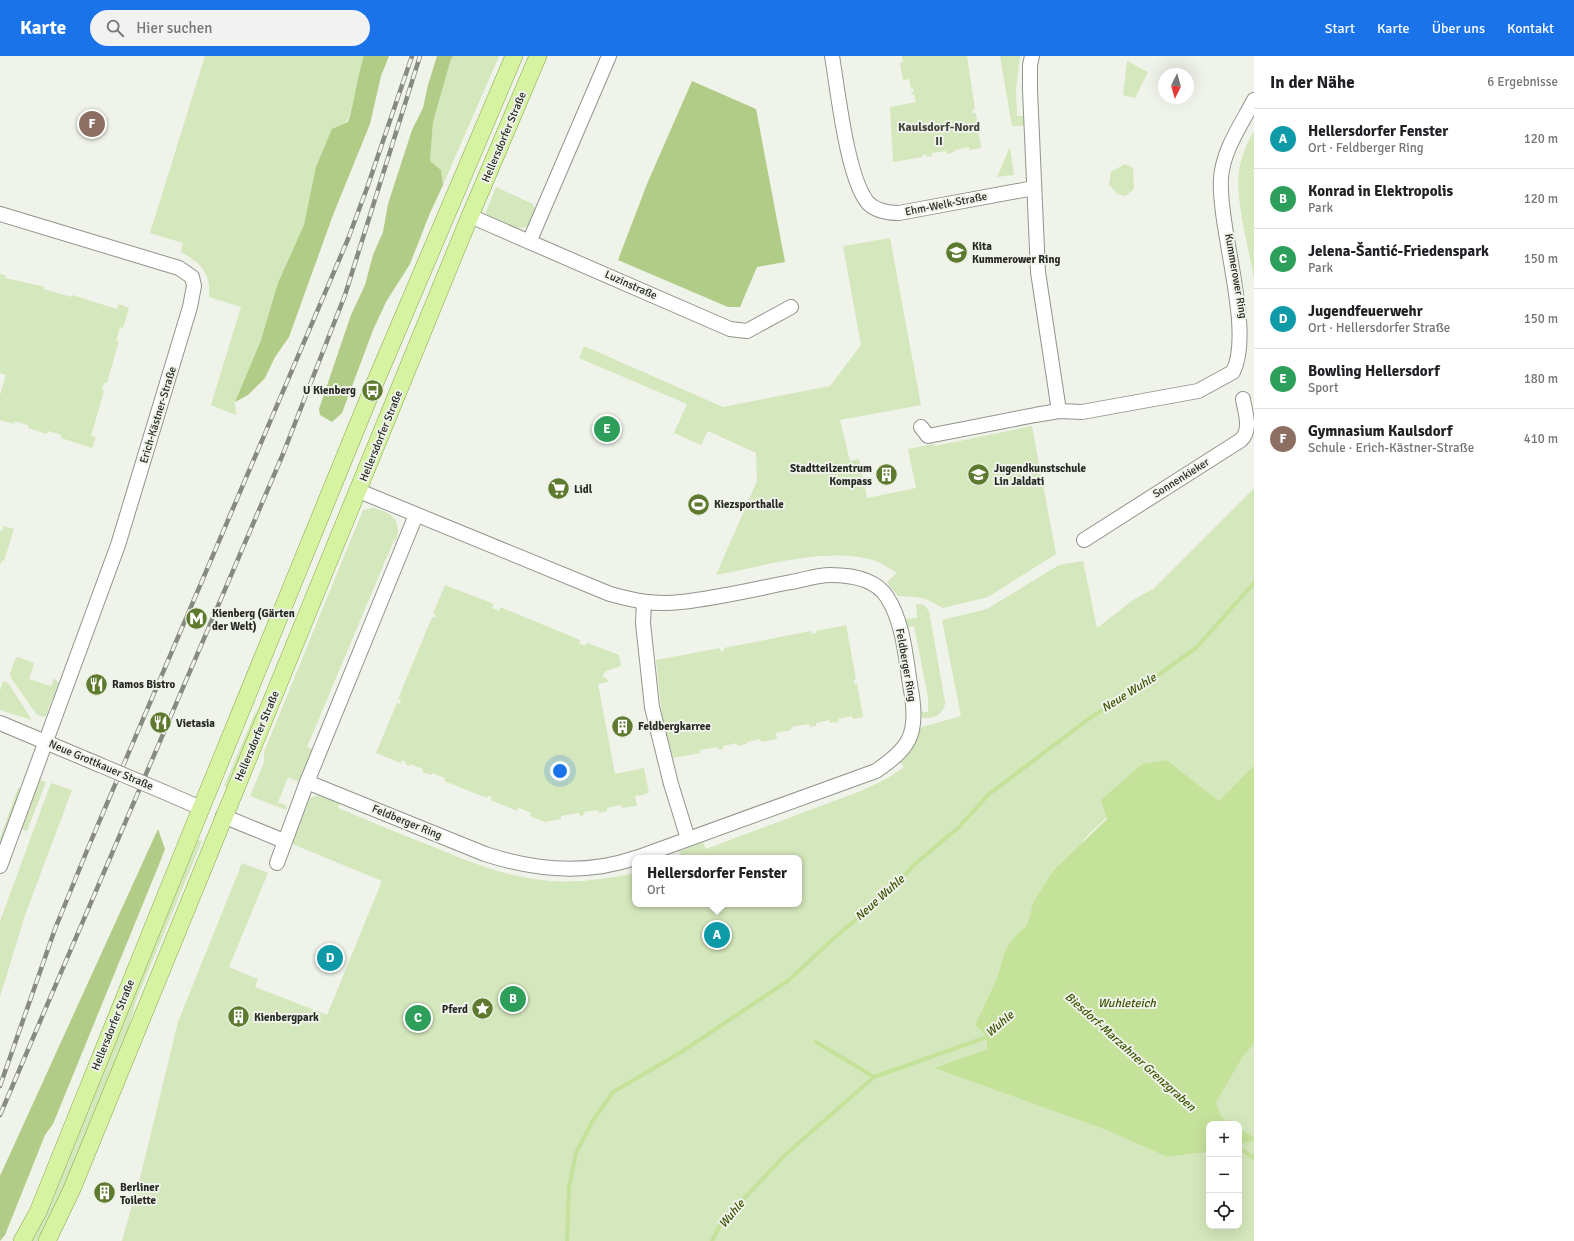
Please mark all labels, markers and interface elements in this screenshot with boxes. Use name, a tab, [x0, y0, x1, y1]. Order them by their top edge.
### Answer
search box	[90, 10, 370, 46]
text: Karte	[20, 16, 66, 40]
icon: search	[104, 17, 126, 39]
text: Hier suchen	[136, 19, 212, 37]
text: Start	[1325, 20, 1355, 37]
text: Karte	[1377, 20, 1410, 37]
text: Über uns	[1432, 20, 1485, 37]
text: Kontakt	[1507, 20, 1554, 37]
north arrow	[1158, 68, 1194, 104]
text: In der Nähe	[1270, 72, 1355, 93]
text: 6 Ergebnisse	[1487, 74, 1558, 90]
street label: Hellersdorfer Straße	[479, 90, 529, 184]
pin: F	[79, 109, 105, 139]
district label: Kaulsdorf-Nord II	[898, 120, 980, 149]
text: Hellersdorfer Fenster	[1308, 122, 1448, 140]
text: A	[1279, 131, 1287, 147]
text: 120 m	[1524, 131, 1558, 147]
text: Ort · Feldberger Ring	[1308, 140, 1424, 156]
text: Konrad in Elektropolis	[1308, 182, 1453, 200]
street label: Ehm-Welk-Straße	[904, 190, 988, 218]
text: B	[1279, 191, 1287, 207]
text: 120 m	[1524, 191, 1558, 207]
text: Park	[1308, 200, 1333, 216]
street label: Kummerower Ring	[1222, 233, 1250, 320]
school or university icon: Kita Kummerower Ring	[943, 239, 969, 265]
place label: Kita Kummerower Ring	[972, 240, 1060, 266]
text: Jelena-Šantić-Friedenspark	[1308, 242, 1489, 260]
text: C	[1279, 251, 1287, 267]
text: 150 m	[1524, 251, 1558, 267]
text: Park	[1308, 260, 1333, 276]
street label: Luzinstraße	[603, 268, 659, 302]
text: Jugendfeuerwehr	[1308, 302, 1423, 320]
text: D	[1279, 311, 1287, 327]
text: 150 m	[1524, 311, 1558, 327]
text: Ort · Hellersdorfer Straße	[1308, 320, 1450, 336]
text: Bowling Hellersdorf	[1308, 362, 1440, 380]
street label: Erich-Kästner-Straße	[137, 365, 179, 465]
text: E	[1279, 371, 1287, 387]
text: 180 m	[1524, 371, 1558, 387]
bus stop icon: U Kienberg	[359, 377, 385, 403]
text: Sport	[1308, 380, 1338, 396]
place label: U Kienberg	[303, 384, 356, 397]
street label: Hellersdorfer Straße	[357, 389, 405, 483]
pin: E	[594, 414, 620, 444]
text: Gymnasium Kaulsdorf	[1308, 422, 1453, 440]
text: F	[1280, 431, 1286, 447]
text: 410 m	[1524, 431, 1558, 447]
text: Schule · Erich-Kästner-Straße	[1308, 440, 1474, 456]
street label: Sonnenkieker	[1150, 455, 1212, 501]
building icon: Stadtteilzentrum Kompass	[874, 461, 900, 487]
school or university icon: Jugendkunstschule Lin Jaldati	[966, 461, 992, 487]
place label: Stadtteilzentrum Kompass	[790, 462, 872, 488]
place label: Jugendkunstschule Lin Jaldati	[994, 462, 1087, 488]
supermarket icon: Lidl	[545, 476, 571, 502]
place label: Lidl	[574, 483, 593, 496]
sports icon: Kiezsporthalle	[686, 491, 712, 517]
place label: Kiezsporthalle	[714, 498, 784, 511]
metro station icon: Kienberg (Gärten der Welt)	[183, 606, 209, 632]
place label: Kienberg (Gärten der Welt)	[212, 607, 295, 633]
street label: Feldberger Ring	[893, 627, 919, 703]
water label: Neue Wuhle	[1099, 670, 1160, 716]
restaurant icon: Ramos Bistro	[84, 671, 110, 697]
place label: Ramos Bistro	[112, 678, 176, 691]
street label: Hellersdorfer Straße	[232, 689, 282, 783]
restaurant icon: Vietasia	[147, 710, 173, 736]
building icon: Feldbergkarree	[609, 713, 635, 739]
place label: Vietasia	[176, 717, 215, 730]
place label: Feldbergkarree	[638, 720, 711, 733]
street label: Neue Grottkauer Straße	[47, 737, 155, 793]
your location	[550, 761, 570, 781]
street label: Feldberger Ring	[370, 802, 444, 842]
popup	[632, 855, 802, 907]
text: Hellersdorfer Fenster	[647, 864, 787, 882]
water label: Neue Wuhle	[852, 871, 909, 924]
text: Ort	[647, 882, 665, 898]
pin: A	[704, 920, 730, 950]
pin: D	[317, 943, 343, 973]
street label: Hellersdorfer Straße	[89, 978, 137, 1072]
pin: B	[500, 984, 526, 1014]
water label: Biesdorf-Marzahner Grenzgraben	[1062, 989, 1199, 1115]
place icon: Pferd	[470, 996, 496, 1022]
water label: Wuhleteich	[1098, 996, 1156, 1011]
pin: C	[405, 1003, 431, 1033]
place label: Pferd	[442, 1003, 468, 1016]
building icon: Kienbergpark	[225, 1004, 251, 1030]
water label: Wuhle	[983, 1007, 1018, 1040]
place label: Kienbergpark	[254, 1011, 319, 1024]
map controls	[1206, 1121, 1242, 1229]
button: +	[1206, 1121, 1242, 1157]
button: −	[1206, 1157, 1242, 1193]
building icon: Berliner Toilette	[92, 1180, 118, 1206]
place label: Berliner Toilette	[120, 1181, 160, 1207]
button: locate	[1206, 1193, 1242, 1229]
water label: Wuhle	[716, 1196, 749, 1231]

